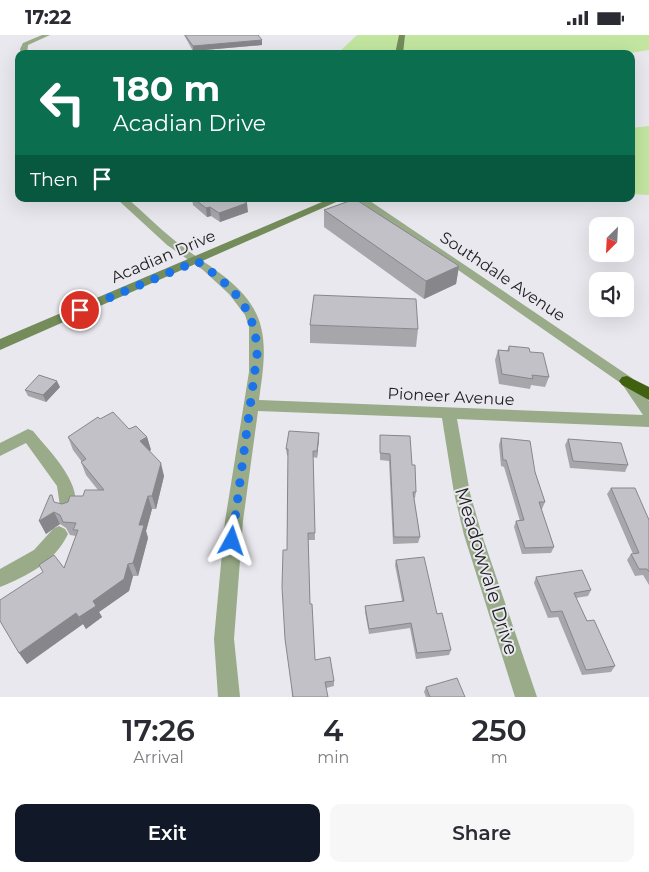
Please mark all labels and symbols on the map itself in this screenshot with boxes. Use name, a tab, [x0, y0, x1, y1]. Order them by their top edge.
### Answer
north arrow	[589, 217, 634, 263]
street label: Acadian Drive	[108, 226, 218, 287]
street label: Southdale Avenue	[437, 227, 569, 325]
pin	[59, 289, 101, 331]
street label: Pioneer Avenue	[387, 384, 515, 409]
street label: Meadowvale Drive	[450, 485, 523, 658]
position arrow	[205, 514, 257, 566]

